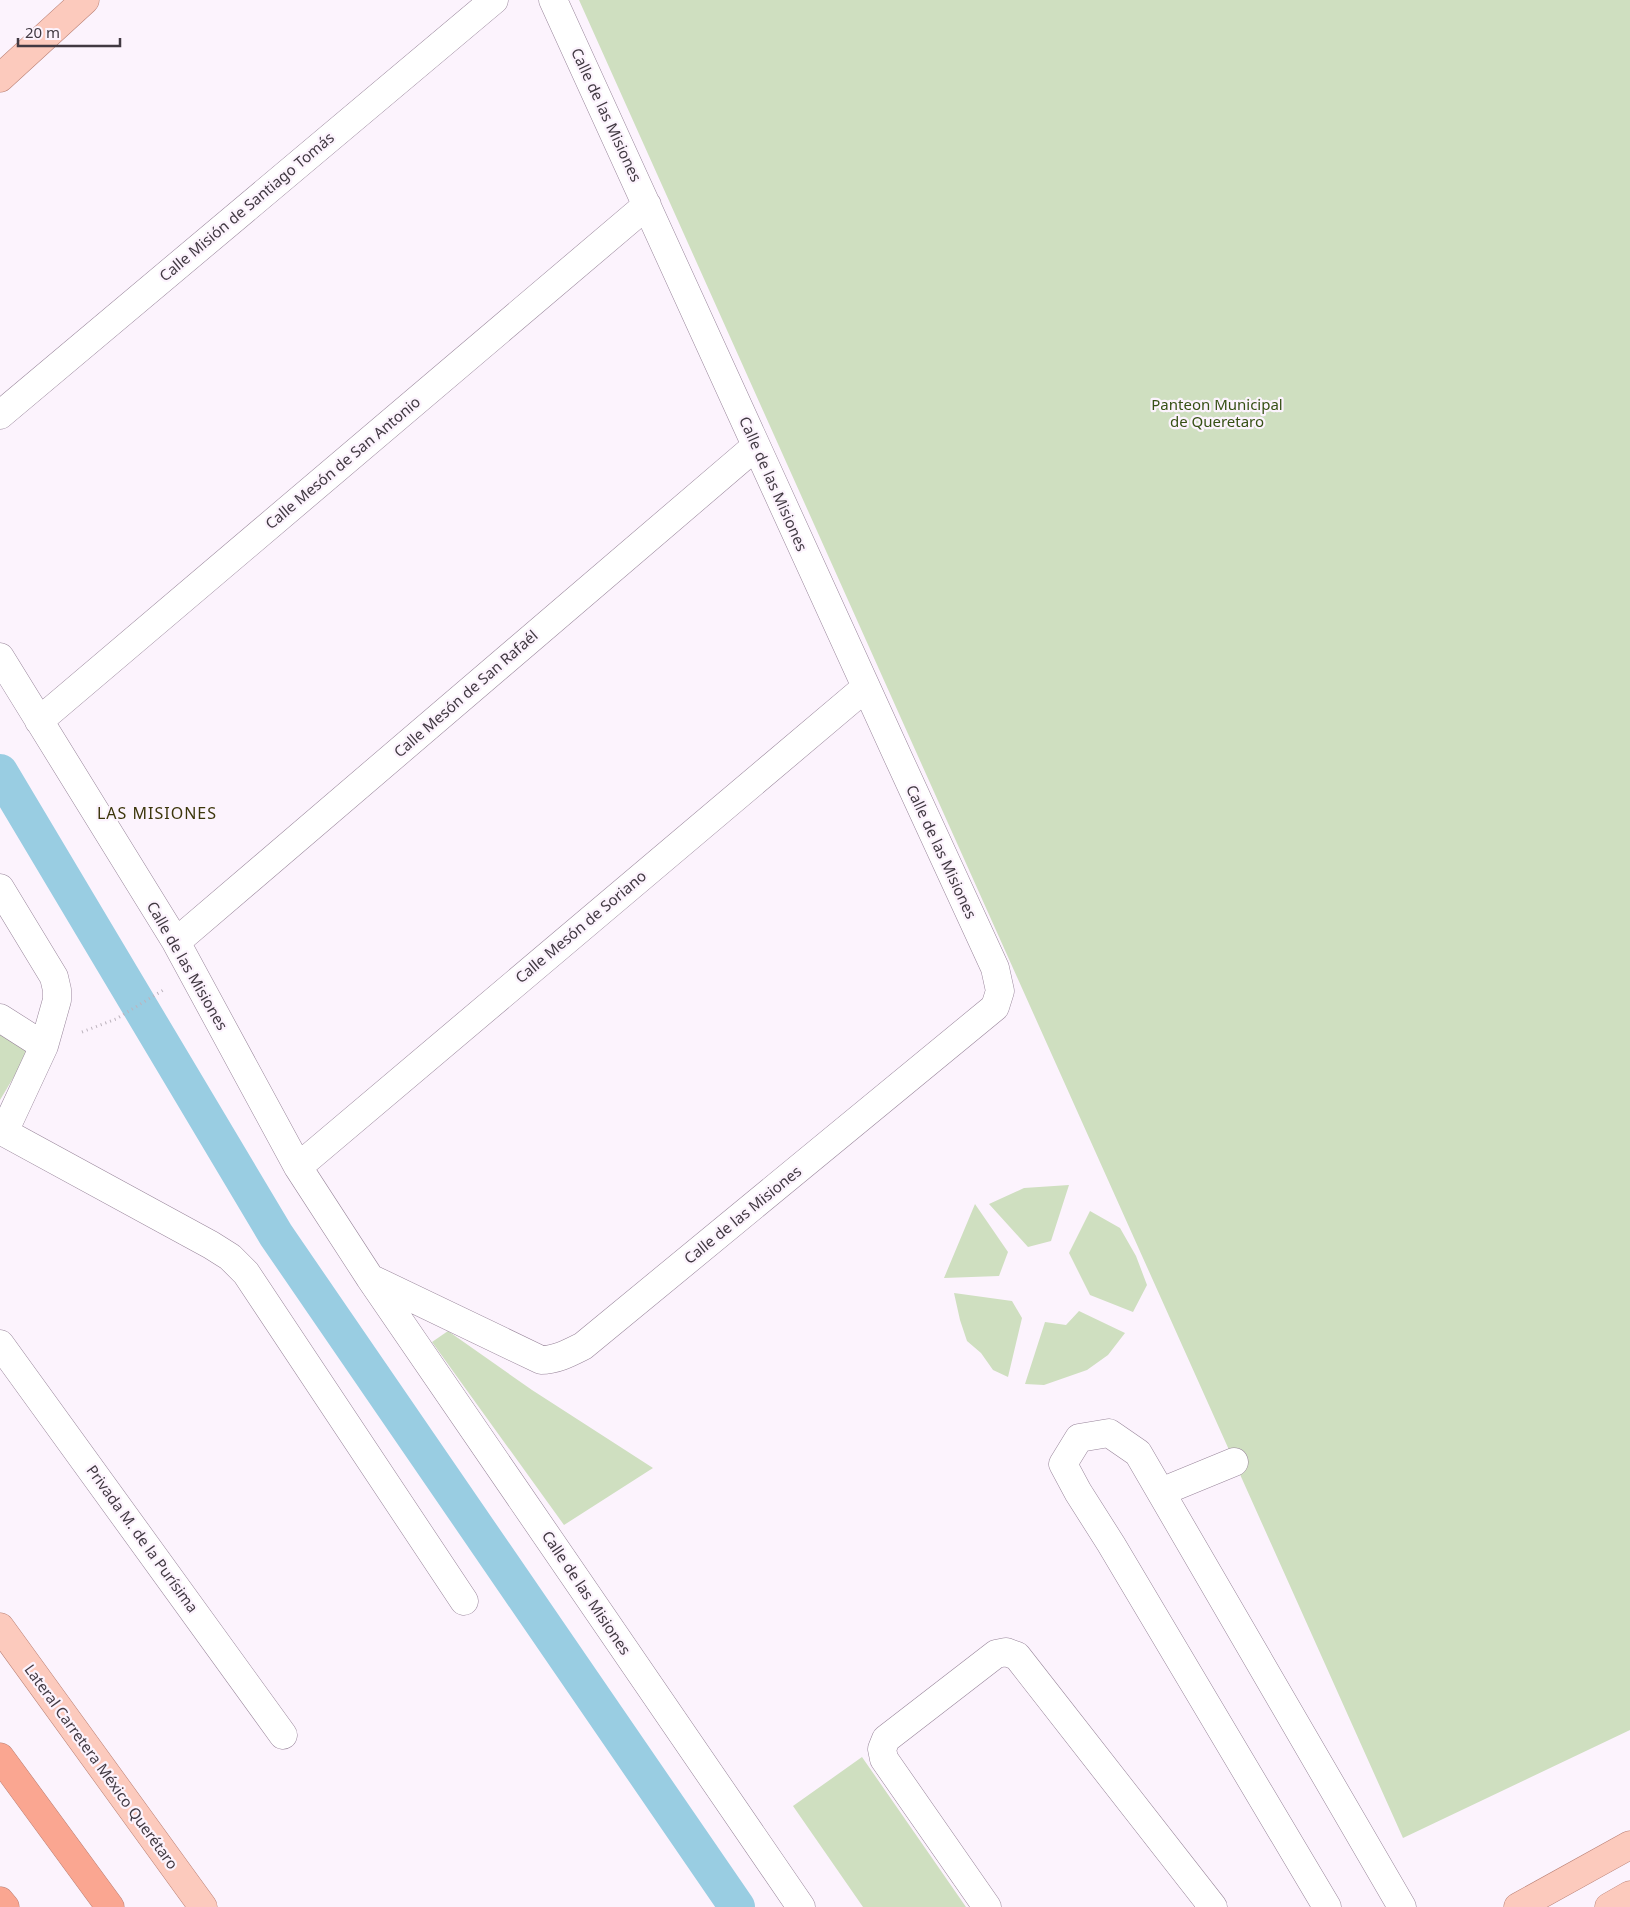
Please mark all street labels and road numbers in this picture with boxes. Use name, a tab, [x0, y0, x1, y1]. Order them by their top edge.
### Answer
street label: Calle de las Misiones	[567, 44, 647, 185]
street label: Calle Misión de Santiago Tomás	[155, 127, 338, 285]
street label: Calle Mesón de San Antonio	[261, 391, 424, 533]
street label: Calle de las Misiones	[735, 413, 813, 554]
street label: Calle Mesón de San Rafaél	[389, 625, 542, 761]
street label: Calle de las Misiones	[902, 781, 982, 922]
street label: Calle Mesón de Soriano	[511, 865, 650, 987]
street label: Calle de las Misiones	[143, 898, 233, 1033]
street label: Calle de las Misiones	[680, 1161, 805, 1268]
street label: Privada M. de la Purísima	[82, 1461, 203, 1616]
street label: Calle de las Misiones	[538, 1527, 636, 1658]
street label: Lateral Carretera México Querétaro	[21, 1660, 183, 1873]

